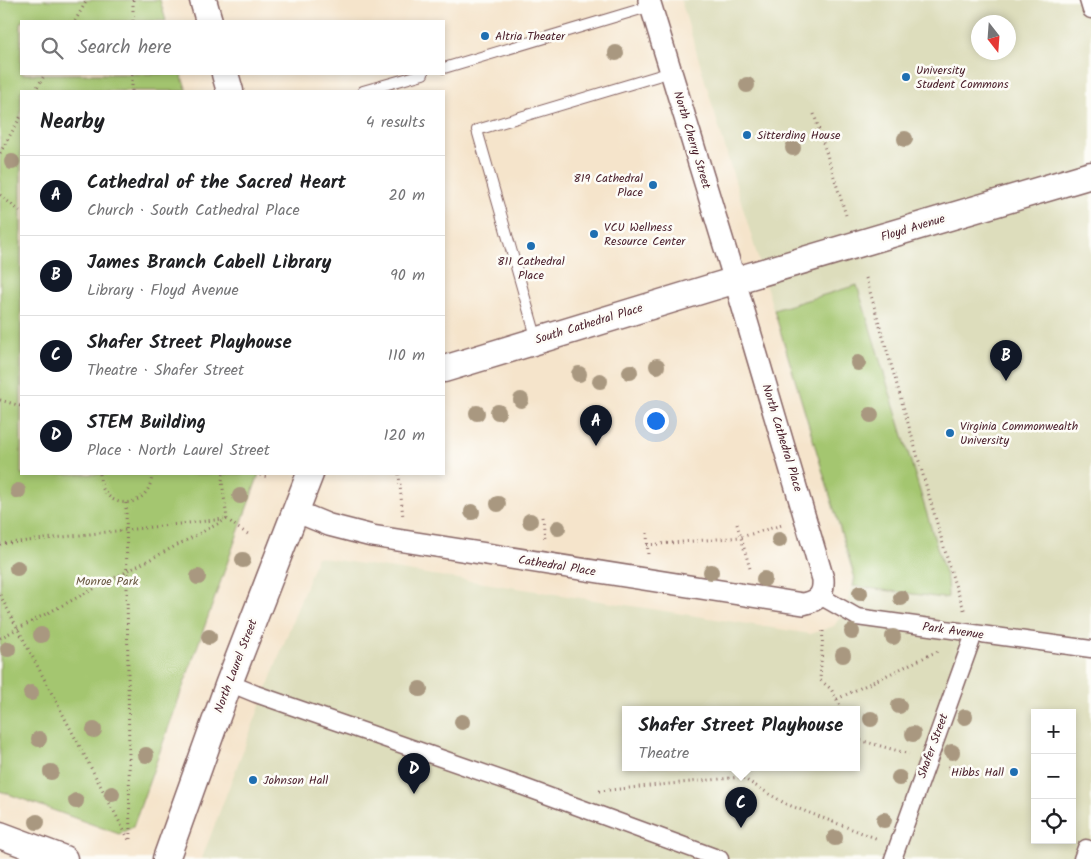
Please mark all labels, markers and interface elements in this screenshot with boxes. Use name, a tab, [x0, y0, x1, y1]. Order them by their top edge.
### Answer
north arrow	[971, 15, 1016, 60]
search box	[20, 20, 445, 75]
place label: Altria Theater	[495, 27, 566, 46]
marker: Altria Theater	[479, 30, 491, 42]
text: Search here	[78, 33, 172, 63]
icon: search	[38, 34, 66, 62]
place label: University Student Commons	[916, 61, 1009, 94]
marker: University Student Commons	[900, 71, 912, 83]
street label: North Cherry Street	[668, 89, 716, 192]
text: Nearby	[40, 106, 105, 139]
text: 4 results	[366, 110, 425, 135]
place label: Sitterding House	[757, 126, 841, 145]
marker: Sitterding House	[741, 129, 753, 141]
text: Cathedral of the Sacred Heart	[87, 168, 346, 198]
place label: 819 Cathedral Place	[574, 169, 644, 202]
marker: 819 Cathedral Place	[647, 179, 659, 191]
text: A	[51, 183, 61, 208]
text: 20 m	[389, 183, 425, 208]
text: Church · South Cathedral Place	[87, 198, 300, 223]
street label: Floyd Avenue	[878, 209, 948, 247]
place label: VCU Wellness Resource Center	[604, 218, 686, 251]
marker: VCU Wellness Resource Center	[588, 228, 600, 240]
marker: 811 Cathedral Place	[525, 240, 537, 252]
text: James Branch Cabell Library	[87, 248, 332, 278]
place label: 811 Cathedral Place	[497, 252, 565, 285]
text: B	[51, 263, 61, 288]
text: 90 m	[390, 263, 425, 288]
text: Library · Floyd Avenue	[87, 278, 239, 303]
street label: South Cathedral Place	[533, 298, 646, 349]
text: Shafer Street Playhouse	[87, 328, 292, 358]
pin: B	[990, 340, 1022, 381]
text: C	[51, 343, 61, 368]
text: 110 m	[388, 343, 425, 368]
text: Theatre · Shafer Street	[87, 358, 244, 383]
street label: North Cathedral Place	[757, 382, 808, 495]
pin: A	[580, 405, 612, 446]
text: STEM Building	[87, 408, 206, 438]
your location	[643, 408, 669, 434]
place label: Virginia Commonwealth University	[960, 417, 1078, 450]
text: D	[51, 423, 61, 448]
text: 120 m	[384, 423, 425, 448]
marker: Virginia Commonwealth University	[944, 427, 956, 439]
text: Place · North Laurel Street	[87, 438, 270, 463]
street label: Cathedral Place	[517, 550, 598, 582]
park label: Monroe Park	[76, 572, 139, 591]
street label: North Laurel Street	[209, 616, 263, 716]
street label: Park Avenue	[921, 617, 986, 645]
popup	[622, 706, 860, 771]
map controls	[1031, 709, 1076, 844]
button: +	[1031, 709, 1076, 754]
text: Shafer Street Playhouse	[639, 711, 843, 741]
street label: Shafer Street	[913, 711, 954, 781]
text: Theatre	[639, 741, 689, 766]
pin: D	[398, 753, 430, 794]
button: −	[1031, 754, 1076, 799]
place label: Hibbs Hall	[951, 763, 1004, 782]
marker: Hibbs Hall	[1008, 766, 1020, 778]
place label: Johnson Hall	[263, 771, 328, 790]
marker: Johnson Hall	[247, 774, 259, 786]
pin: C	[725, 787, 757, 828]
button: locate	[1031, 799, 1076, 844]

